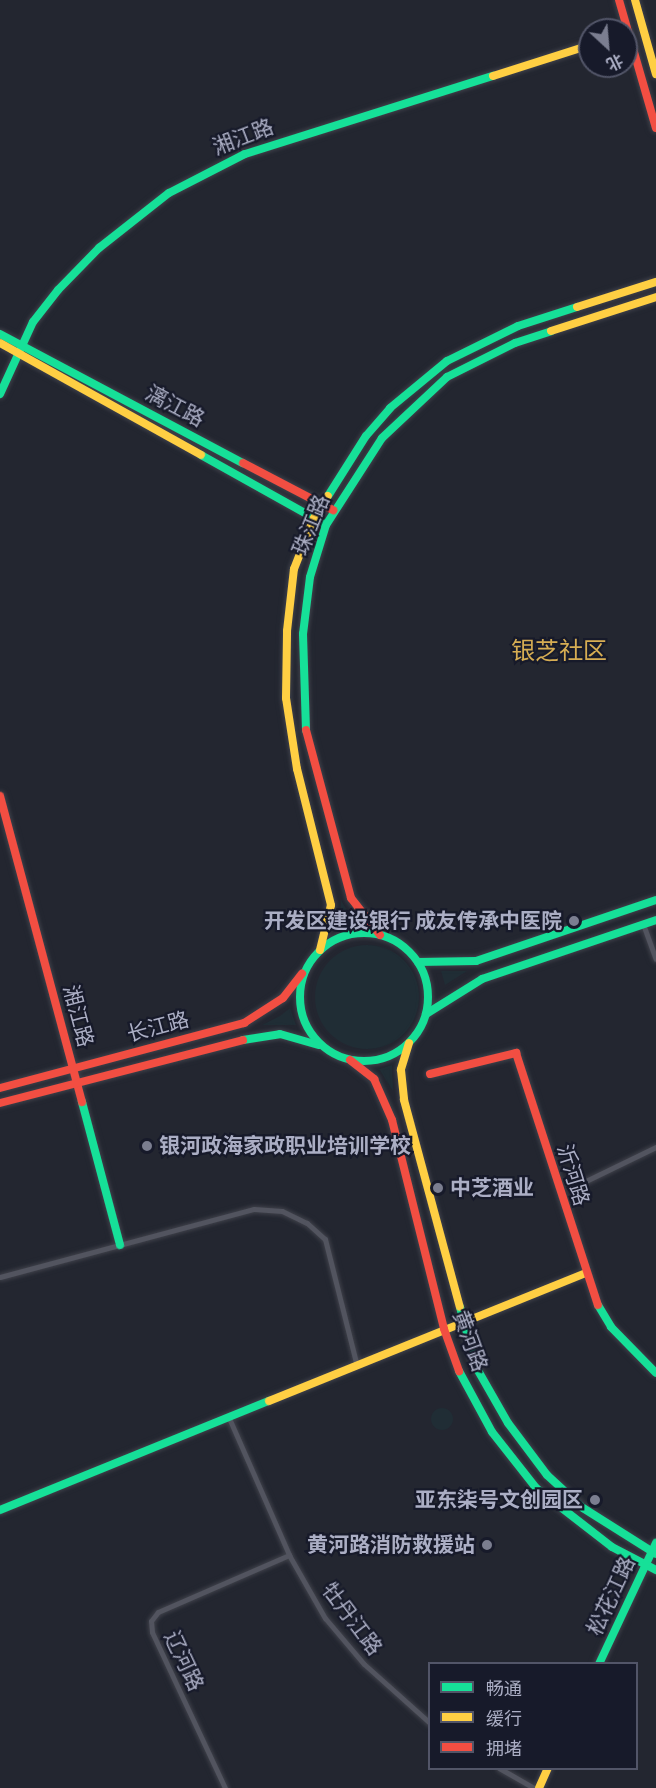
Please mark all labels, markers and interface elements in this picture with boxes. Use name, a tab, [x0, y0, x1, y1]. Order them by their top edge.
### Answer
north arrow	[578, 18, 638, 78]
text: 北	[603, 50, 627, 75]
street label: 湘江路	[209, 114, 277, 160]
street label: 漓江路	[141, 380, 209, 432]
street label: 珠江路	[288, 491, 334, 559]
district label: 银芝社区	[511, 637, 607, 665]
place label: 开发区建设银行 成友传承中医院	[264, 908, 562, 934]
marker: 开发区建设银行 成友传承中医院	[567, 914, 581, 928]
street label: 湘江路	[58, 982, 98, 1050]
street label: 长江路	[124, 1007, 192, 1047]
place label: 银河政海家政职业培训学校	[159, 1133, 411, 1159]
marker: 银河政海家政职业培训学校	[140, 1139, 154, 1153]
street label: 沂河路	[552, 1141, 594, 1209]
place label: 中芝酒业	[450, 1175, 534, 1201]
marker: 中芝酒业	[431, 1181, 445, 1195]
street label: 黄河路	[447, 1307, 493, 1375]
place label: 亚东柒号文创园区	[415, 1487, 583, 1513]
marker: 亚东柒号文创园区	[588, 1493, 602, 1507]
place label: 黄河路消防救援站	[307, 1532, 475, 1558]
marker: 黄河路消防救援站	[480, 1538, 494, 1552]
street label: 松花江路	[582, 1553, 640, 1639]
street label: 牡丹江路	[317, 1578, 387, 1660]
street label: 辽河路	[159, 1627, 209, 1695]
legend	[428, 1662, 638, 1770]
text: 畅通	[486, 1677, 522, 1700]
text: 缓行	[486, 1707, 522, 1730]
text: 拥堵	[486, 1737, 522, 1760]

